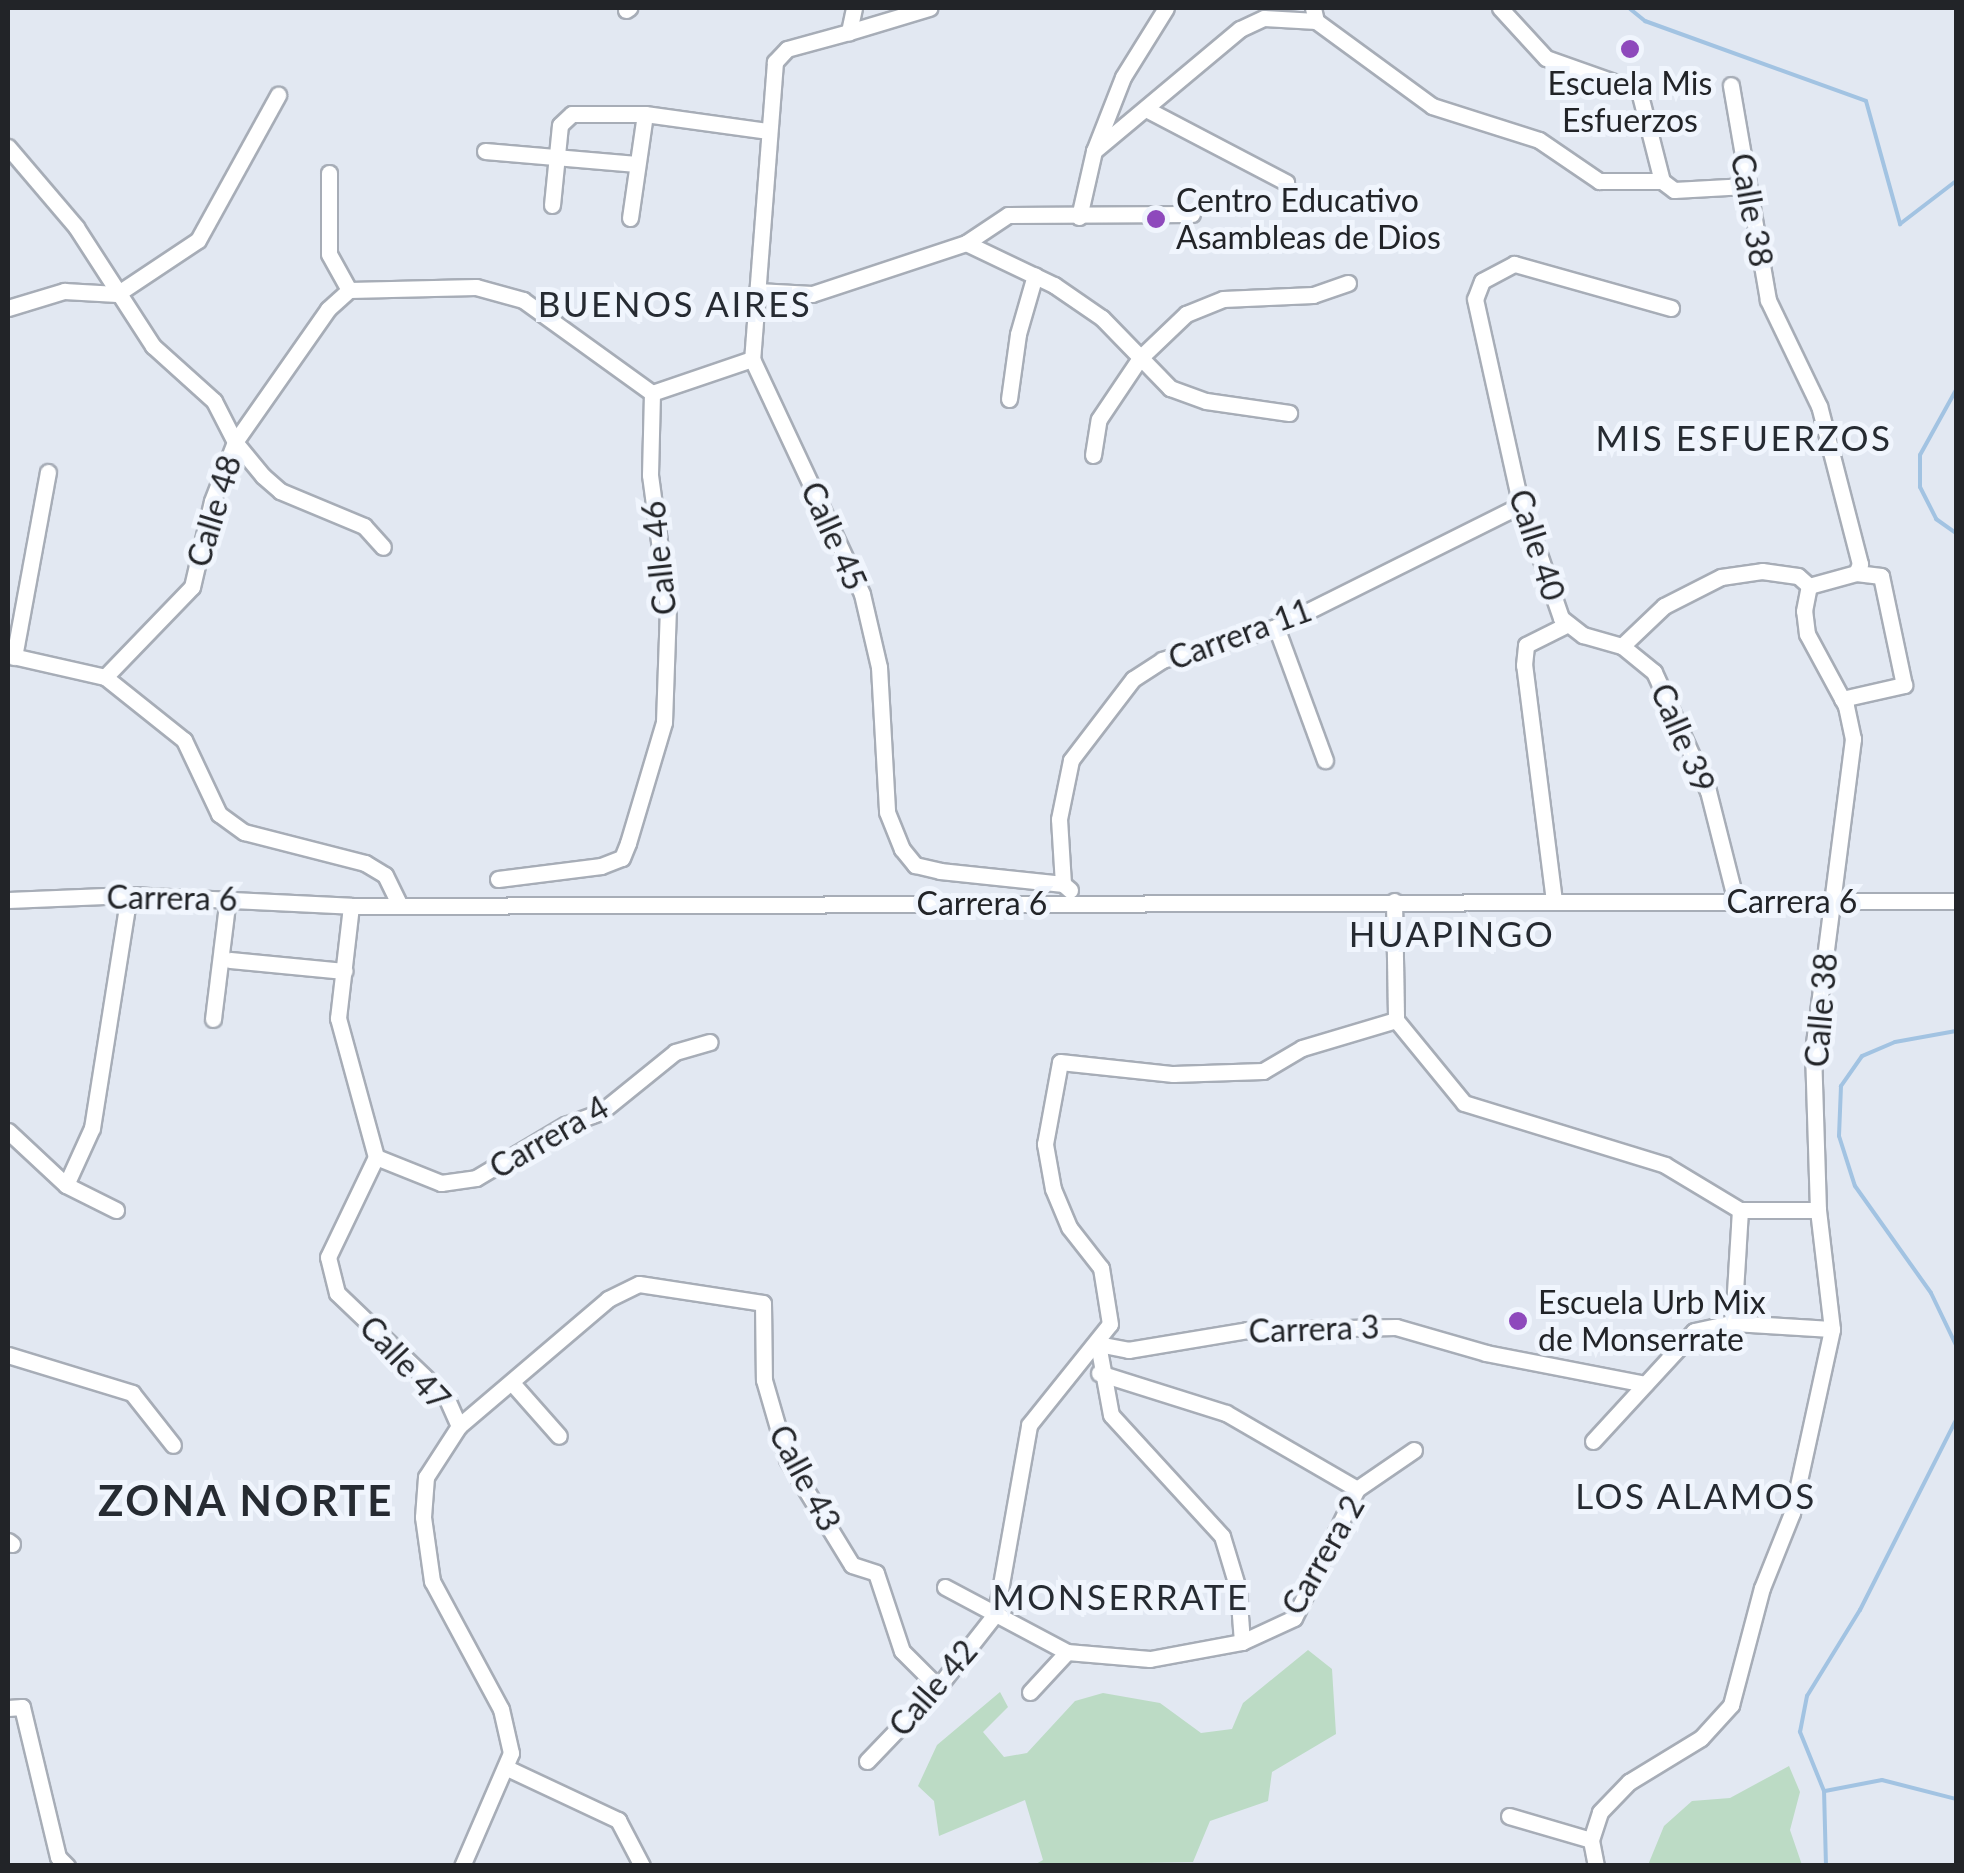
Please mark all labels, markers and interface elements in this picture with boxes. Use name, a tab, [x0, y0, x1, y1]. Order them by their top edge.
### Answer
marker: Escuela Mis Esfuerzos	[1619, 38, 1641, 60]
place label: Escuela Mis Esfuerzos	[1548, 65, 1712, 140]
street label: Calle 38	[1723, 150, 1781, 270]
place label: Centro Educativo Asambleas de Dios	[1176, 182, 1441, 257]
marker: Centro Educativo Asambleas de Dios	[1145, 208, 1167, 230]
district label: BUENOS AIRES	[537, 282, 813, 324]
district label: MIS ESFUERZOS	[1595, 416, 1893, 458]
street label: Calle 48	[179, 451, 249, 571]
street label: Calle 45	[793, 476, 875, 596]
street label: Calle 40	[1501, 485, 1573, 605]
street label: Calle 46	[634, 499, 684, 617]
street label: Carrera 11	[1163, 590, 1317, 678]
street label: Calle 39	[1643, 678, 1723, 798]
street label: Carrera 6	[106, 878, 238, 918]
street label: Carrera 6	[1727, 882, 1857, 920]
street label: Carrera 6	[917, 884, 1047, 922]
district label: HUAPINGO	[1349, 912, 1555, 954]
street label: Calle 38	[1797, 951, 1845, 1069]
street label: Carrera 4	[483, 1088, 615, 1186]
place label: Escuela Urb Mix de Monserrate	[1538, 1284, 1766, 1359]
street label: Calle 47	[352, 1308, 458, 1418]
street label: Carrera 3	[1248, 1308, 1380, 1350]
marker: Escuela Urb Mix de Monserrate	[1507, 1310, 1529, 1332]
street label: Calle 43	[761, 1418, 849, 1538]
district label: LOS ALAMOS	[1575, 1474, 1817, 1516]
district label: ZONA NORTE	[97, 1475, 395, 1525]
street label: Carrera 2	[1274, 1489, 1372, 1621]
district label: MONSERRATE	[992, 1575, 1250, 1617]
street label: Calle 42	[881, 1632, 985, 1744]

